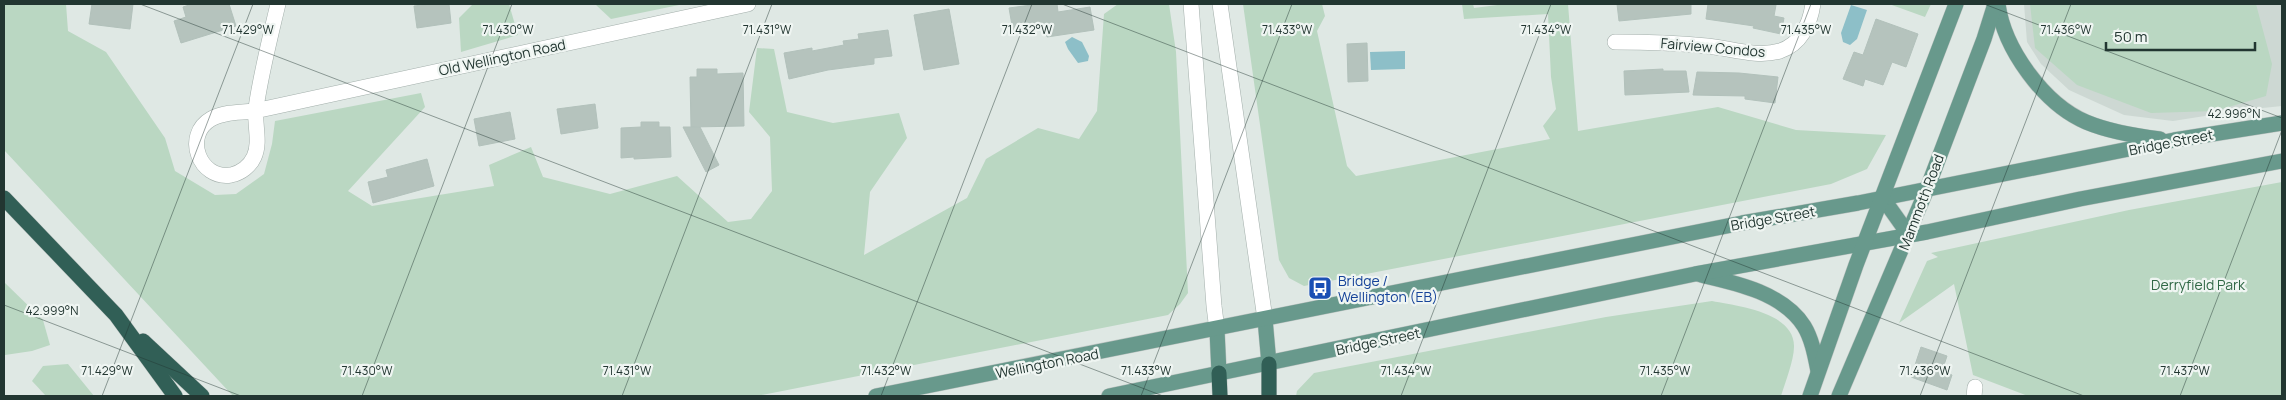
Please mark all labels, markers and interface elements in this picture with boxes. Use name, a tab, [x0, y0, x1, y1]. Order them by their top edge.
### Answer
scale bar	[2106, 20, 2255, 52]
text: 71.429°W	[222, 21, 274, 38]
text: 71.430°W	[483, 21, 534, 38]
text: 71.431°W	[743, 21, 792, 38]
text: 71.432°W	[1002, 21, 1053, 38]
text: 71.433°W	[1262, 21, 1313, 38]
text: 71.434°W	[1521, 21, 1572, 38]
text: 71.435°W	[1781, 21, 1832, 38]
text: 71.436°W	[2040, 21, 2092, 38]
text: 50 m	[2114, 26, 2148, 47]
street label: Fairview Condos	[1660, 33, 1766, 61]
street label: Old Wellington Road	[437, 34, 567, 80]
text: 42.996°N	[2208, 105, 2260, 122]
street label: Bridge Street	[2127, 124, 2215, 159]
street label: Mammoth Road	[1894, 151, 1948, 253]
street label: Bridge Street	[1729, 201, 1817, 235]
place label: Bridge / Wellington (EB)	[1338, 271, 1438, 306]
bus stop icon: Bridge / Wellington (EB)	[1307, 275, 1333, 301]
park label: Derryfield Park	[2151, 275, 2246, 294]
text: 42.999°N	[26, 302, 78, 319]
street label: Bridge Street	[1334, 323, 1422, 359]
street label: Wellington Road	[994, 344, 1100, 382]
text: 71.429°W	[81, 362, 133, 379]
text: 71.430°W	[342, 362, 393, 379]
text: 71.431°W	[603, 362, 652, 379]
text: 71.432°W	[861, 362, 912, 379]
text: 71.433°W	[1121, 362, 1172, 379]
text: 71.434°W	[1381, 362, 1432, 379]
text: 71.435°W	[1640, 362, 1691, 379]
text: 71.436°W	[1899, 362, 1951, 379]
text: 71.437°W	[2160, 362, 2211, 379]

